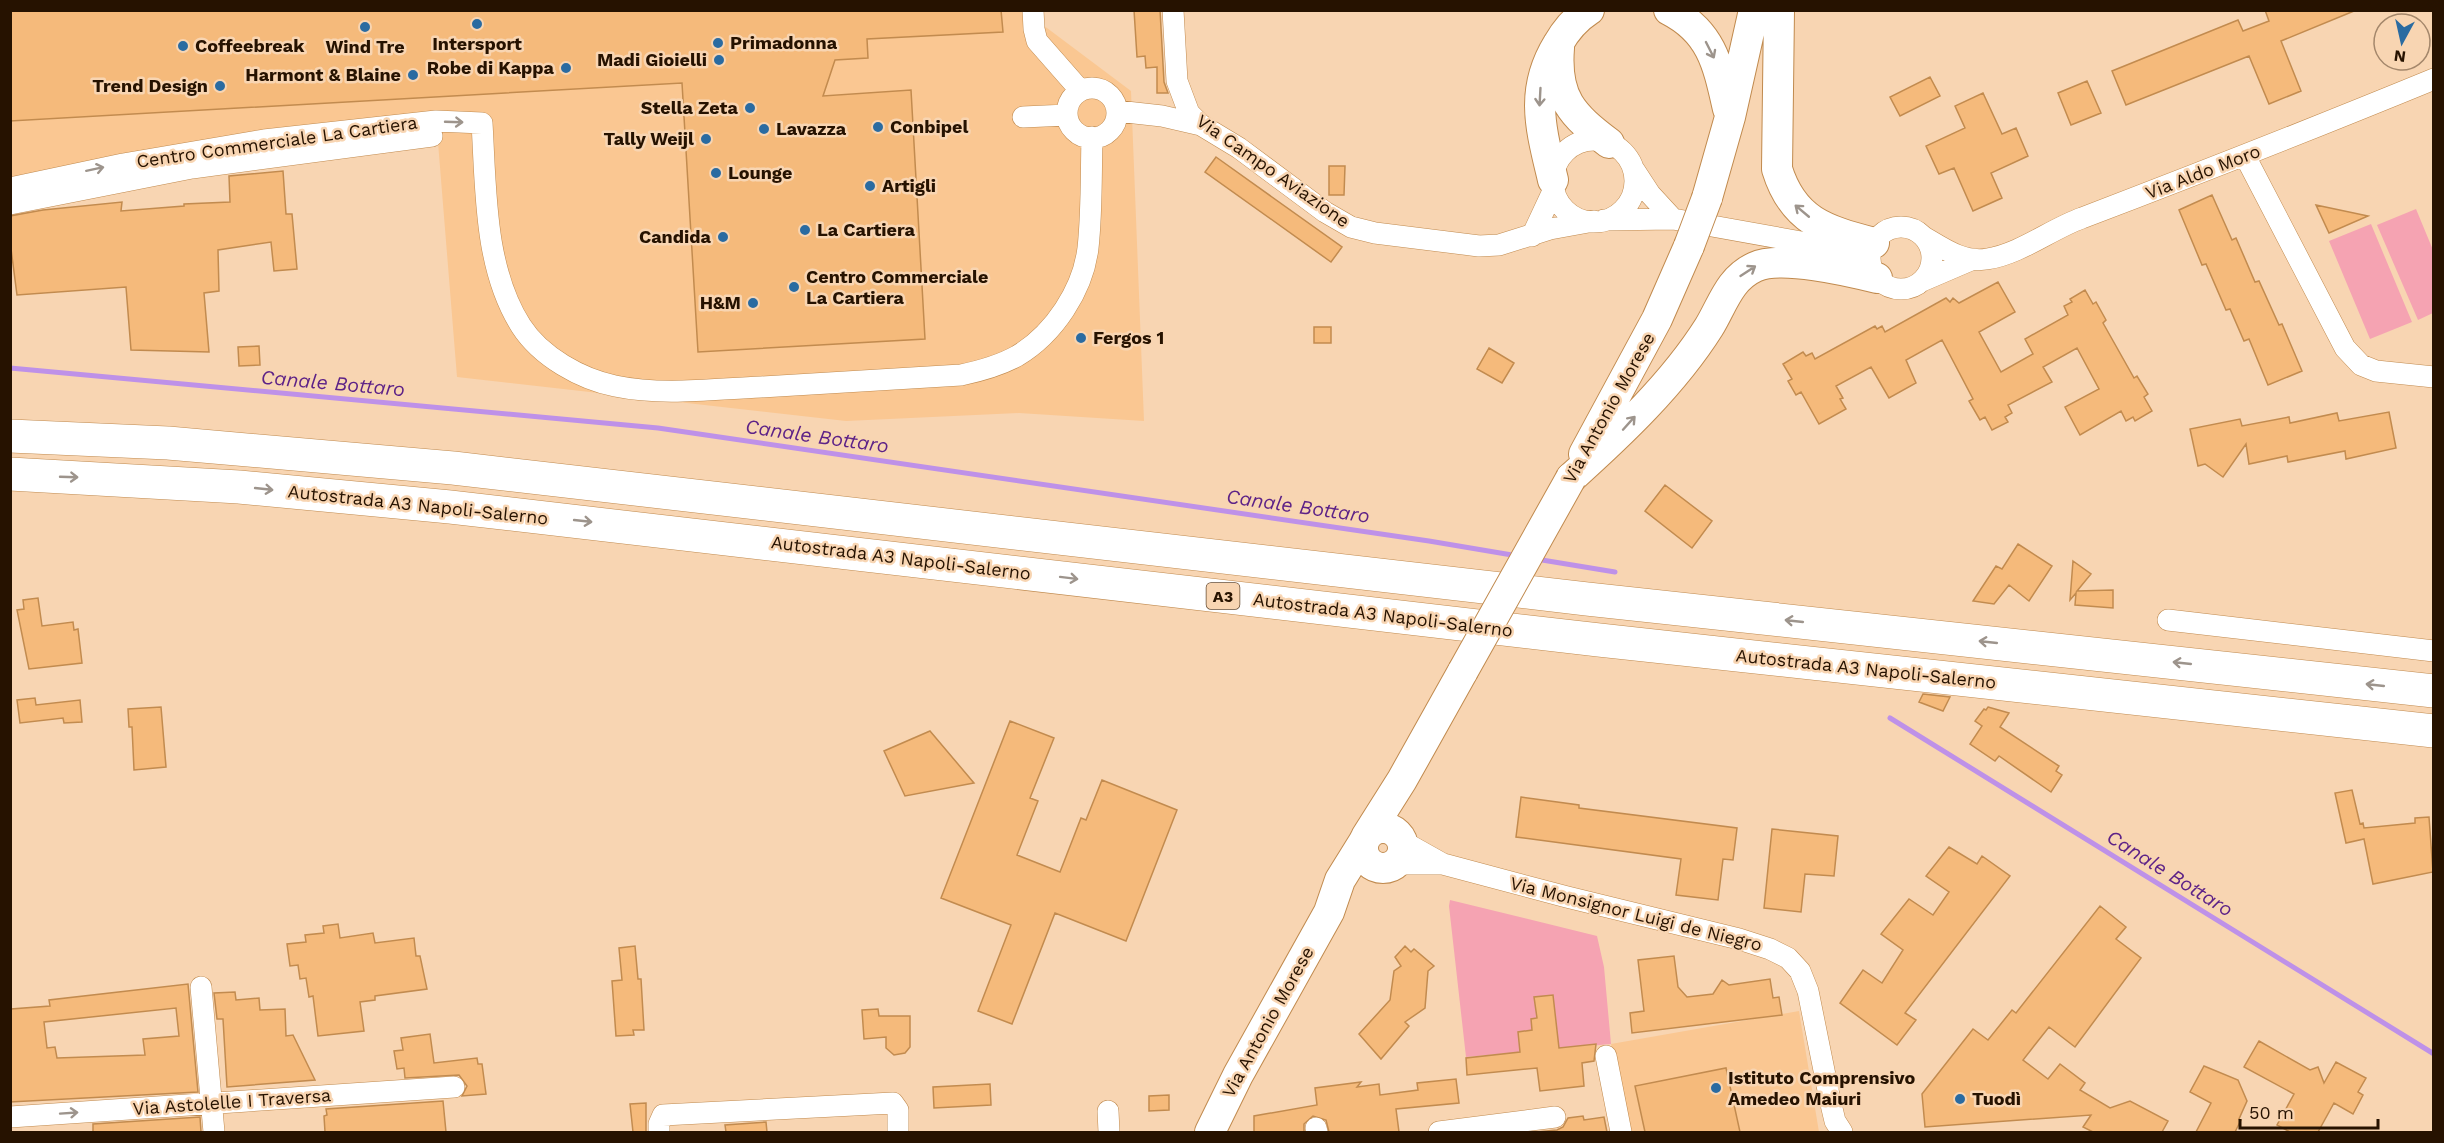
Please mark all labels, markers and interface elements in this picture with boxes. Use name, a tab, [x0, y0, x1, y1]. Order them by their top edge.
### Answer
north arrow	[2372, 12, 2432, 72]
marker: Intersport	[470, 17, 484, 31]
marker: Wind Tre	[358, 20, 372, 34]
place label: Primadonna	[730, 32, 838, 53]
place label: Intersport	[432, 33, 522, 54]
place label: Coffeebreak	[195, 35, 305, 56]
place label: Wind Tre	[325, 36, 405, 57]
marker: Primadonna	[711, 36, 725, 50]
marker: Coffeebreak	[176, 39, 190, 53]
one-way arrow	[1704, 41, 1716, 58]
text: N	[2393, 46, 2407, 67]
place label: Madi Gioielli	[597, 49, 707, 70]
marker: Madi Gioielli	[712, 53, 726, 67]
place label: Robe di Kappa	[427, 57, 555, 78]
marker: Robe di Kappa	[559, 61, 573, 75]
place label: Harmont & Blaine	[245, 64, 401, 85]
marker: Harmont & Blaine	[406, 68, 420, 82]
place label: Trend Design	[92, 75, 208, 96]
marker: Trend Design	[213, 79, 227, 93]
one-way arrow	[1534, 86, 1545, 106]
place label: Stella Zeta	[641, 97, 739, 118]
marker: Stella Zeta	[743, 101, 757, 115]
street label: Via Campo Aviazione	[1193, 110, 1354, 231]
street label: Centro Commerciale La Cartiera	[135, 111, 419, 172]
one-way arrow	[444, 116, 464, 127]
place label: Conbipel	[890, 116, 968, 137]
place label: Lavazza	[776, 118, 847, 139]
marker: Conbipel	[871, 120, 885, 134]
marker: Lavazza	[757, 122, 771, 136]
place label: Tally Weijl	[604, 128, 694, 149]
marker: Tally Weijl	[699, 132, 713, 146]
street label: Via Aldo Moro	[2143, 140, 2263, 203]
place label: Lounge	[728, 162, 792, 183]
one-way arrow	[85, 163, 104, 175]
marker: Lounge	[709, 166, 723, 180]
place label: Artigli	[882, 175, 936, 196]
marker: Artigli	[863, 179, 877, 193]
one-way arrow	[1794, 205, 1810, 218]
place label: La Cartiera	[817, 219, 916, 240]
marker: La Cartiera	[798, 223, 812, 237]
place label: Candida	[639, 226, 712, 247]
marker: Candida	[716, 230, 730, 244]
one-way arrow	[1739, 265, 1756, 277]
place label: Centro Commerciale La Cartiera	[806, 266, 988, 308]
marker: Centro Commerciale La Cartiera	[787, 280, 801, 294]
place label: H&M	[700, 292, 741, 313]
marker: H&M	[746, 296, 760, 310]
place label: Fergos 1	[1093, 327, 1164, 348]
street label: Via Antonio Morese	[1558, 329, 1659, 487]
marker: Fergos 1	[1074, 331, 1088, 345]
water label: Canale Bottaro	[260, 365, 406, 401]
water label: Canale Bottaro	[744, 414, 890, 458]
one-way arrow	[1622, 416, 1636, 431]
one-way arrow	[58, 471, 78, 482]
street label: Autostrada A3 Napoli-Salerno	[287, 480, 549, 529]
one-way arrow	[253, 484, 273, 495]
water label: Canale Bottaro	[1225, 484, 1371, 528]
one-way arrow	[572, 516, 592, 527]
street label: Autostrada A3 Napoli-Salerno	[770, 531, 1032, 584]
one-way arrow	[1058, 572, 1078, 583]
road number: A3	[1206, 583, 1240, 609]
street label: Autostrada A3 Napoli-Salerno	[1252, 588, 1514, 641]
one-way arrow	[1784, 615, 1804, 626]
one-way arrow	[1978, 636, 1998, 647]
street label: Autostrada A3 Napoli-Salerno	[1735, 644, 1997, 693]
one-way arrow	[2172, 658, 2192, 669]
one-way arrow	[2366, 679, 2386, 690]
water label: Canale Bottaro	[2102, 824, 2238, 922]
street label: Via Monsignor Luigi de Niegro	[1508, 872, 1764, 955]
street label: Via Antonio Morese	[1217, 943, 1318, 1101]
place label: Istituto Comprensivo Amedeo Maiuri	[1728, 1067, 1915, 1109]
marker: Istituto Comprensivo Amedeo Maiuri	[1709, 1081, 1723, 1095]
street label: Via Astolelle I Traversa	[132, 1084, 332, 1119]
place label: Tuodì	[1972, 1088, 2021, 1109]
marker: Tuodì	[1953, 1092, 1967, 1106]
scale bar	[2240, 1092, 2378, 1130]
text: 50 m	[2249, 1102, 2294, 1123]
one-way arrow	[58, 1107, 78, 1118]

